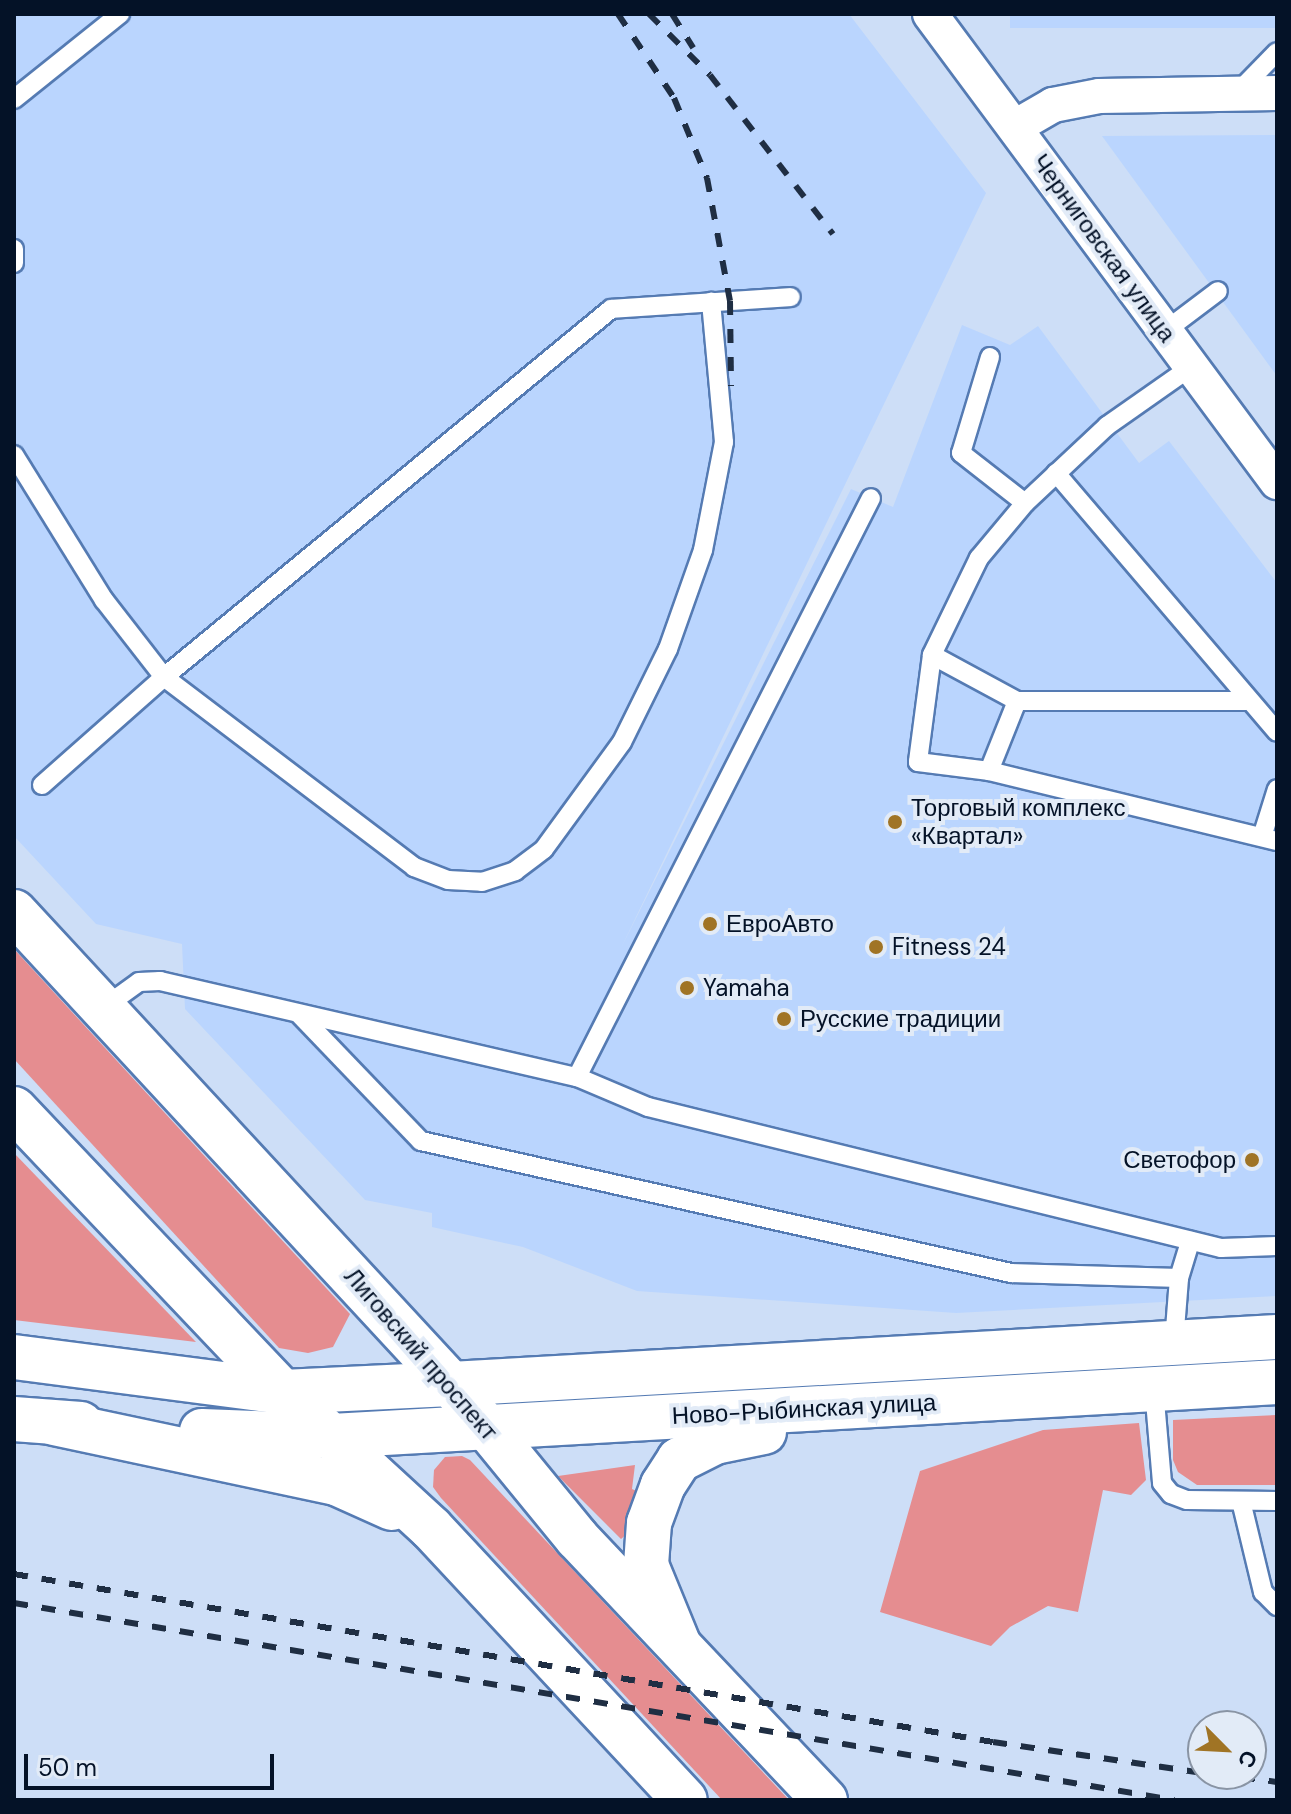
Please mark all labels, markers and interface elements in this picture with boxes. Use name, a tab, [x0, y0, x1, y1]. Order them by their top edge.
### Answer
street label: Черниговская улица	[1026, 148, 1182, 348]
place label: Торговый комплекс «Квартал»	[911, 794, 1126, 850]
marker: Торговый комплекс «Квартал»	[886, 813, 904, 831]
place label: ЕвроАвто	[726, 910, 834, 938]
marker: ЕвроАвто	[701, 915, 719, 933]
place label: Fitness 24	[892, 933, 1006, 961]
marker: Fitness 24	[867, 938, 885, 956]
place label: Yamaha	[703, 974, 790, 1002]
marker: Yamaha	[678, 979, 696, 997]
place label: Русские традиции	[800, 1005, 1001, 1033]
marker: Русские традиции	[775, 1010, 793, 1028]
place label: Светофор	[1123, 1146, 1236, 1174]
marker: Светофор	[1243, 1151, 1261, 1169]
street label: Лиговский проспект	[338, 1262, 504, 1446]
street label: Ново-Рыбинская улица	[671, 1388, 937, 1430]
north arrow	[1187, 1710, 1267, 1790]
scale bar	[28, 1738, 278, 1788]
text: С	[1231, 1746, 1264, 1772]
text: 50 m	[38, 1752, 97, 1783]

